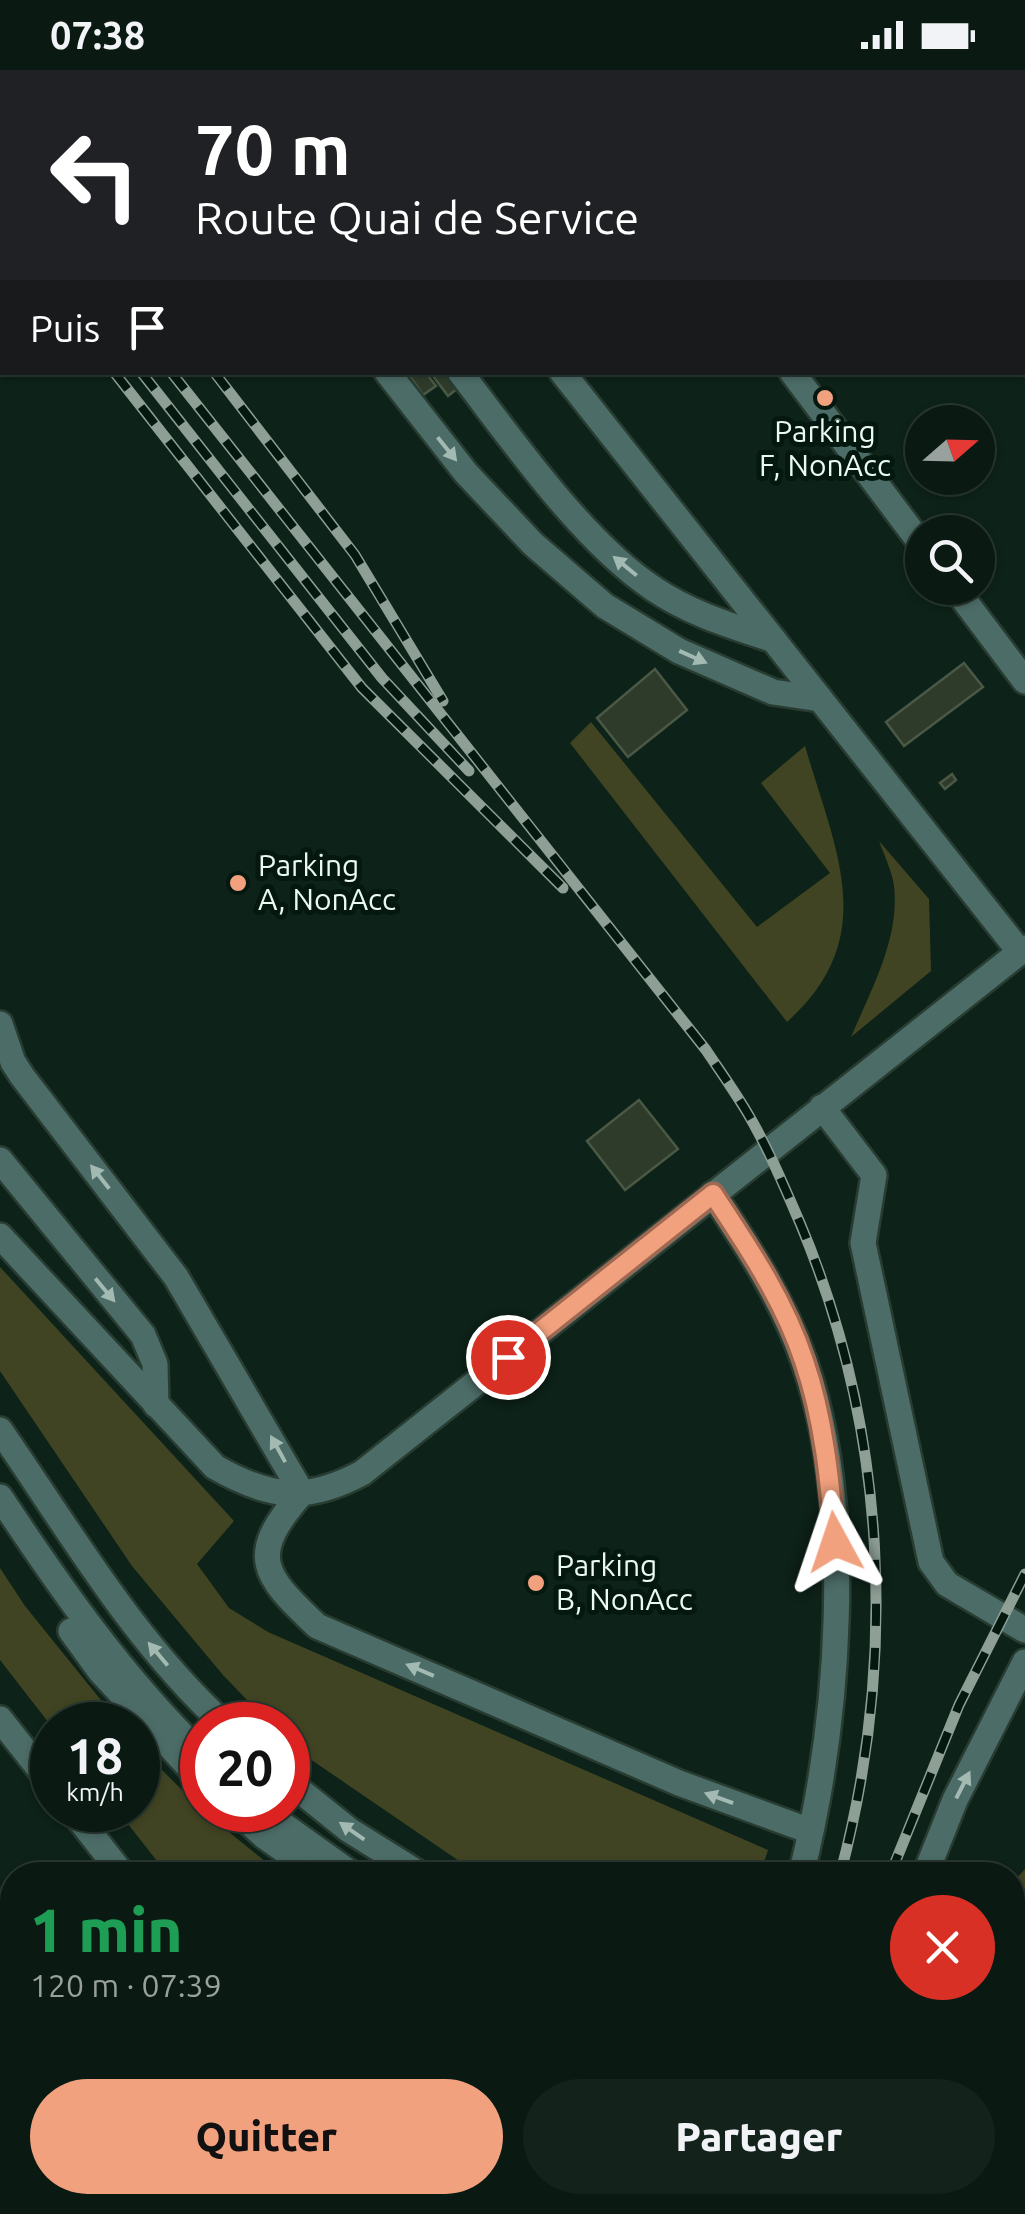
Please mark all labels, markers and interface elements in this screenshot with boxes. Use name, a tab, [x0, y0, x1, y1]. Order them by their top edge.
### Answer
text: 07:38	[50, 14, 145, 56]
icon: left	[30, 110, 160, 240]
text: 70 m	[195, 110, 351, 188]
text: Route Quai de Service	[195, 192, 639, 243]
icon: arrive	[120, 300, 175, 355]
text: Puis	[30, 307, 100, 349]
marker: Parking F, NonAcc	[814, 387, 836, 409]
north arrow	[905, 405, 995, 495]
map controls	[905, 405, 995, 605]
place label: Parking F, NonAcc	[759, 414, 891, 482]
one-way arrow	[436, 437, 457, 462]
button: search	[905, 515, 995, 605]
one-way arrow	[613, 556, 638, 577]
one-way arrow	[678, 649, 708, 665]
place label: Parking A, NonAcc	[258, 848, 396, 916]
marker: Parking A, NonAcc	[227, 872, 249, 894]
one-way arrow	[91, 1164, 111, 1190]
one-way arrow	[94, 1278, 116, 1303]
pin	[466, 1315, 551, 1400]
icon: arrive	[481, 1330, 536, 1385]
one-way arrow	[269, 1435, 287, 1463]
position arrow	[783, 1490, 887, 1594]
place label: Parking B, NonAcc	[556, 1548, 693, 1616]
marker: Parking B, NonAcc	[525, 1572, 547, 1594]
one-way arrow	[147, 1642, 169, 1667]
one-way arrow	[405, 1662, 435, 1678]
speed limit sign: 20	[180, 1702, 310, 1832]
text: 18	[67, 1727, 123, 1783]
one-way arrow	[954, 1771, 971, 1800]
text: km/h	[66, 1778, 124, 1806]
one-way arrow	[703, 1790, 733, 1805]
one-way arrow	[339, 1822, 365, 1841]
button: close	[890, 1895, 995, 2000]
text: 1 min	[30, 1896, 183, 1963]
text: 120 m · 07:39	[30, 1967, 222, 2003]
button: Quitter	[30, 2079, 503, 2194]
button: Partager	[523, 2079, 995, 2194]

